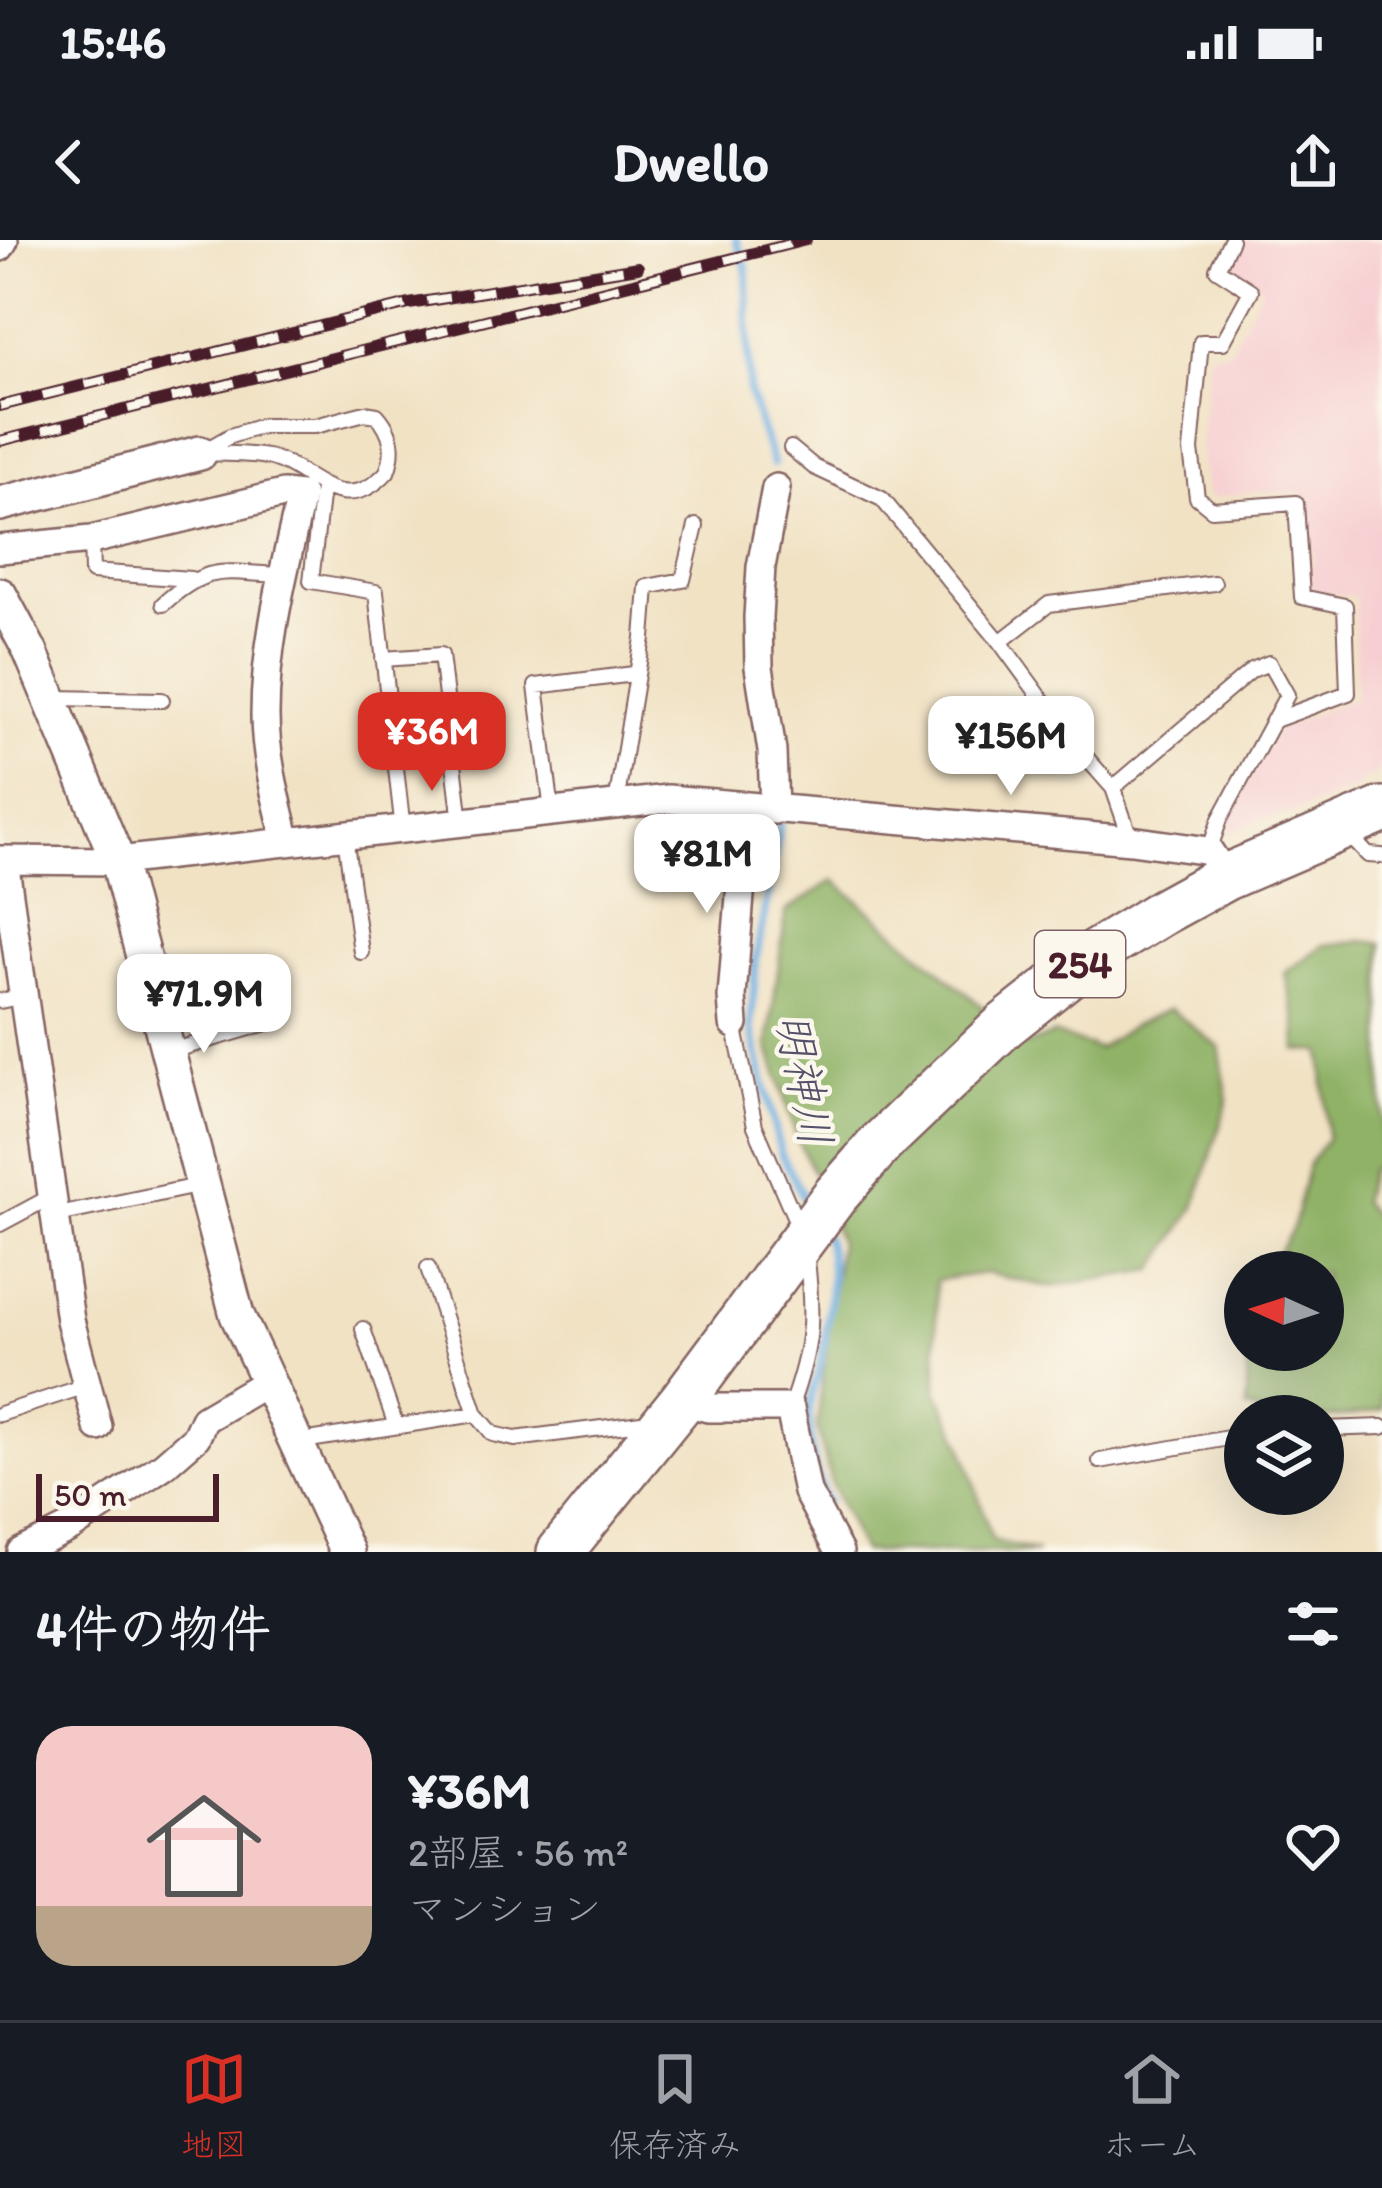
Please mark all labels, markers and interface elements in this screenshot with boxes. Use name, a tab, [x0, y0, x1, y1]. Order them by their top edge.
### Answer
text: 15:46	[60, 15, 166, 69]
icon: back	[36, 129, 102, 195]
icon: share	[1280, 129, 1346, 195]
text: Dwello	[613, 130, 769, 195]
pin: ¥36M	[361, 692, 503, 794]
pin: ¥156M	[927, 696, 1095, 798]
text: ¥36M	[385, 707, 479, 754]
text: ¥156M	[955, 711, 1067, 758]
pin: ¥81M	[636, 814, 778, 916]
text: ¥81M	[661, 829, 753, 876]
road number: 254	[1035, 931, 1125, 997]
pin: ¥71.9M	[106, 954, 302, 1056]
text: ¥71.9M	[144, 969, 264, 1016]
water label: 明神川	[766, 1008, 844, 1150]
north arrow	[1224, 1251, 1344, 1371]
map controls	[1224, 1251, 1344, 1515]
button: layers	[1224, 1395, 1344, 1515]
scale bar	[36, 1468, 219, 1521]
text: 50 m	[54, 1475, 127, 1514]
icon: filters	[1280, 1591, 1346, 1657]
text: 4件の物件	[36, 1598, 271, 1659]
text: ¥36M	[408, 1760, 531, 1821]
icon: home	[132, 1774, 276, 1918]
icon: heart	[1280, 1813, 1346, 1879]
text: 2部屋 · 56 m²	[408, 1829, 628, 1876]
text: マンション	[408, 1885, 601, 1932]
tab: 地図	[181, 2046, 247, 2166]
tab: 保存済み	[609, 2046, 741, 2166]
tab: ホーム	[1103, 2046, 1201, 2166]

